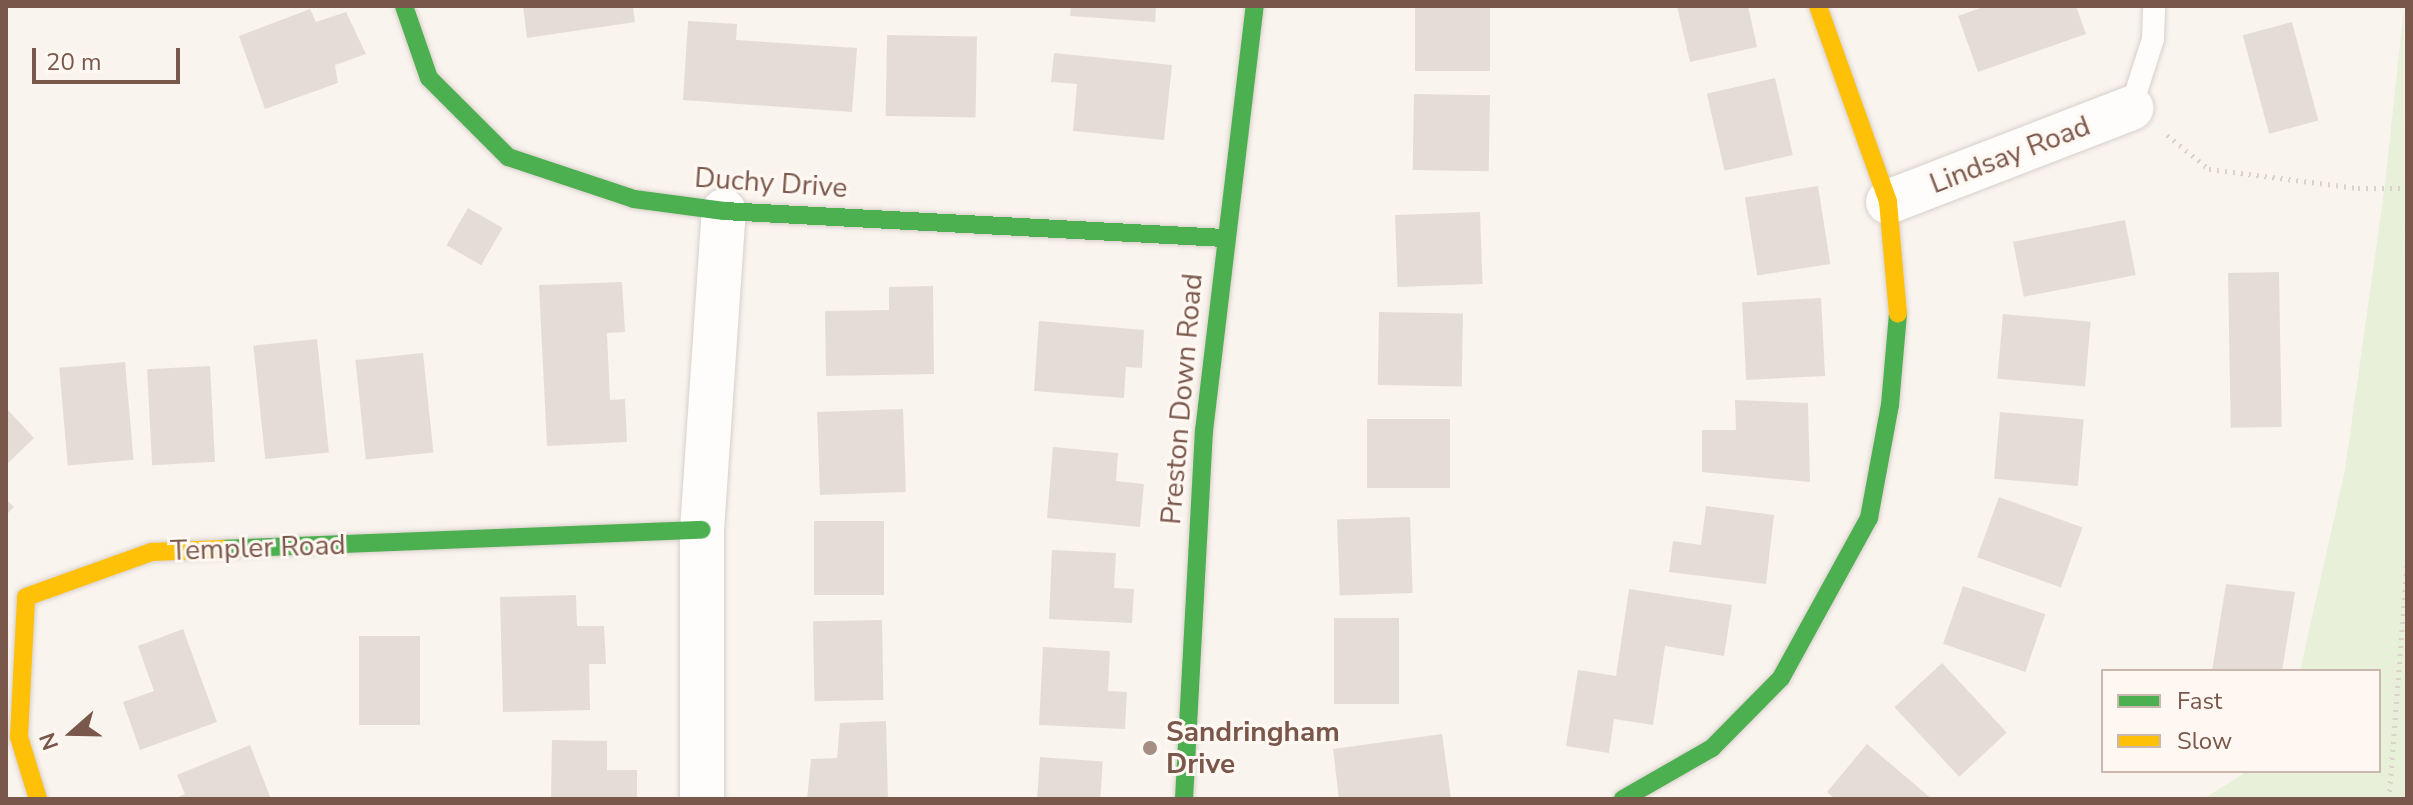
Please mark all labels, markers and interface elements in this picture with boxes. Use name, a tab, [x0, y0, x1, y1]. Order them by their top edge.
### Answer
scale bar	[36, 32, 184, 82]
text: 20 m	[46, 46, 102, 78]
street label: Lindsay Road	[1925, 109, 2095, 201]
street label: Duchy Drive	[693, 161, 849, 205]
street label: Preston Down Road	[1154, 272, 1210, 526]
street label: Templer Road	[170, 528, 346, 568]
legend	[2101, 669, 2381, 773]
text: Fast	[2177, 685, 2222, 717]
north arrow	[32, 693, 112, 773]
place label: Sandringham Drive	[1166, 715, 1340, 781]
text: Slow	[2177, 725, 2232, 757]
text: N	[33, 728, 66, 754]
marker: Sandringham Drive	[1141, 739, 1159, 757]

